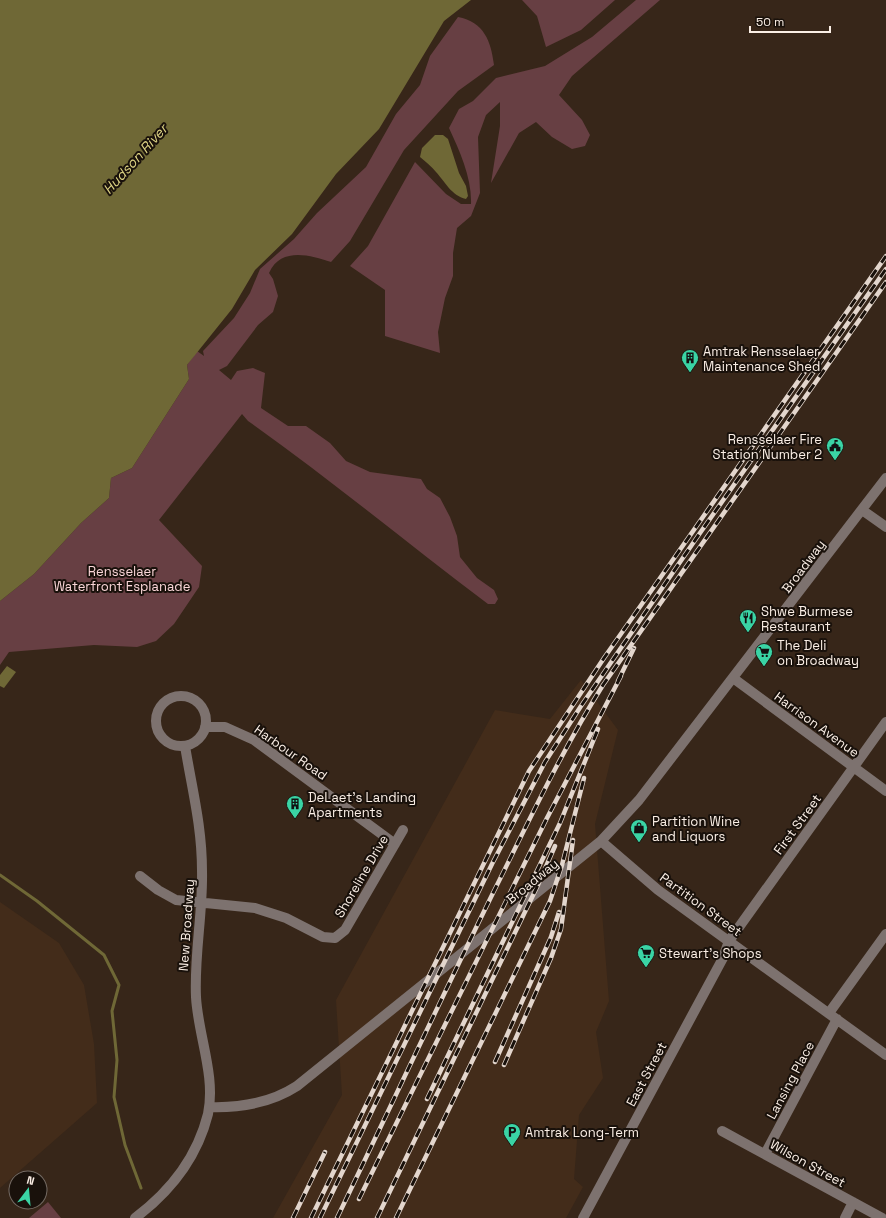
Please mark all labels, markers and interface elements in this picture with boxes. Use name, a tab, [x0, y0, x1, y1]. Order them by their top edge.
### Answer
scale bar	[750, 8, 830, 34]
text: 50 m	[756, 14, 784, 30]
water label: Hudson River	[99, 119, 172, 198]
place label: Amtrak Rensselaer Maintenance Shed	[703, 343, 820, 375]
building icon: Amtrak Rensselaer Maintenance Shed	[680, 348, 700, 373]
place label: Rensselaer Fire Station Number 2	[713, 431, 822, 463]
public building icon: Rensselaer Fire Station Number 2	[825, 436, 845, 461]
street label: Broadway	[778, 536, 829, 596]
park label: Rensselaer Waterfront Esplanade	[54, 563, 190, 595]
place label: Shwe Burmese Restaurant	[761, 603, 853, 635]
restaurant icon: Shwe Burmese Restaurant	[738, 608, 758, 633]
place label: The Deli on Broadway	[777, 637, 859, 669]
supermarket icon: The Deli on Broadway	[754, 642, 774, 667]
street label: Harrison Avenue	[771, 688, 863, 761]
street label: Harbour Road	[251, 721, 331, 784]
place label: DeLaet's Landing Apartments	[308, 789, 416, 821]
street label: First Street	[770, 791, 825, 858]
building icon: DeLaet's Landing Apartments	[285, 794, 305, 819]
place label: Partition Wine and Liquors	[652, 813, 740, 845]
shop icon: Partition Wine and Liquors	[629, 818, 649, 843]
street label: Shoreline Drive	[331, 832, 392, 921]
street label: Broadway	[503, 855, 562, 908]
street label: Partition Street	[656, 869, 745, 940]
street label: New Broadway	[175, 878, 198, 972]
supermarket icon: Stewart's Shops	[636, 943, 656, 968]
place label: Stewart's Shops	[659, 945, 762, 962]
street label: Lansing Place	[763, 1038, 818, 1122]
street label: East Street	[622, 1039, 671, 1109]
parking icon: Amtrak Long-Term	[502, 1122, 522, 1147]
place label: Amtrak Long-Term	[525, 1124, 639, 1141]
street label: Wilson Street	[767, 1136, 848, 1191]
north arrow	[8, 1170, 48, 1210]
text: N	[25, 1173, 36, 1188]

